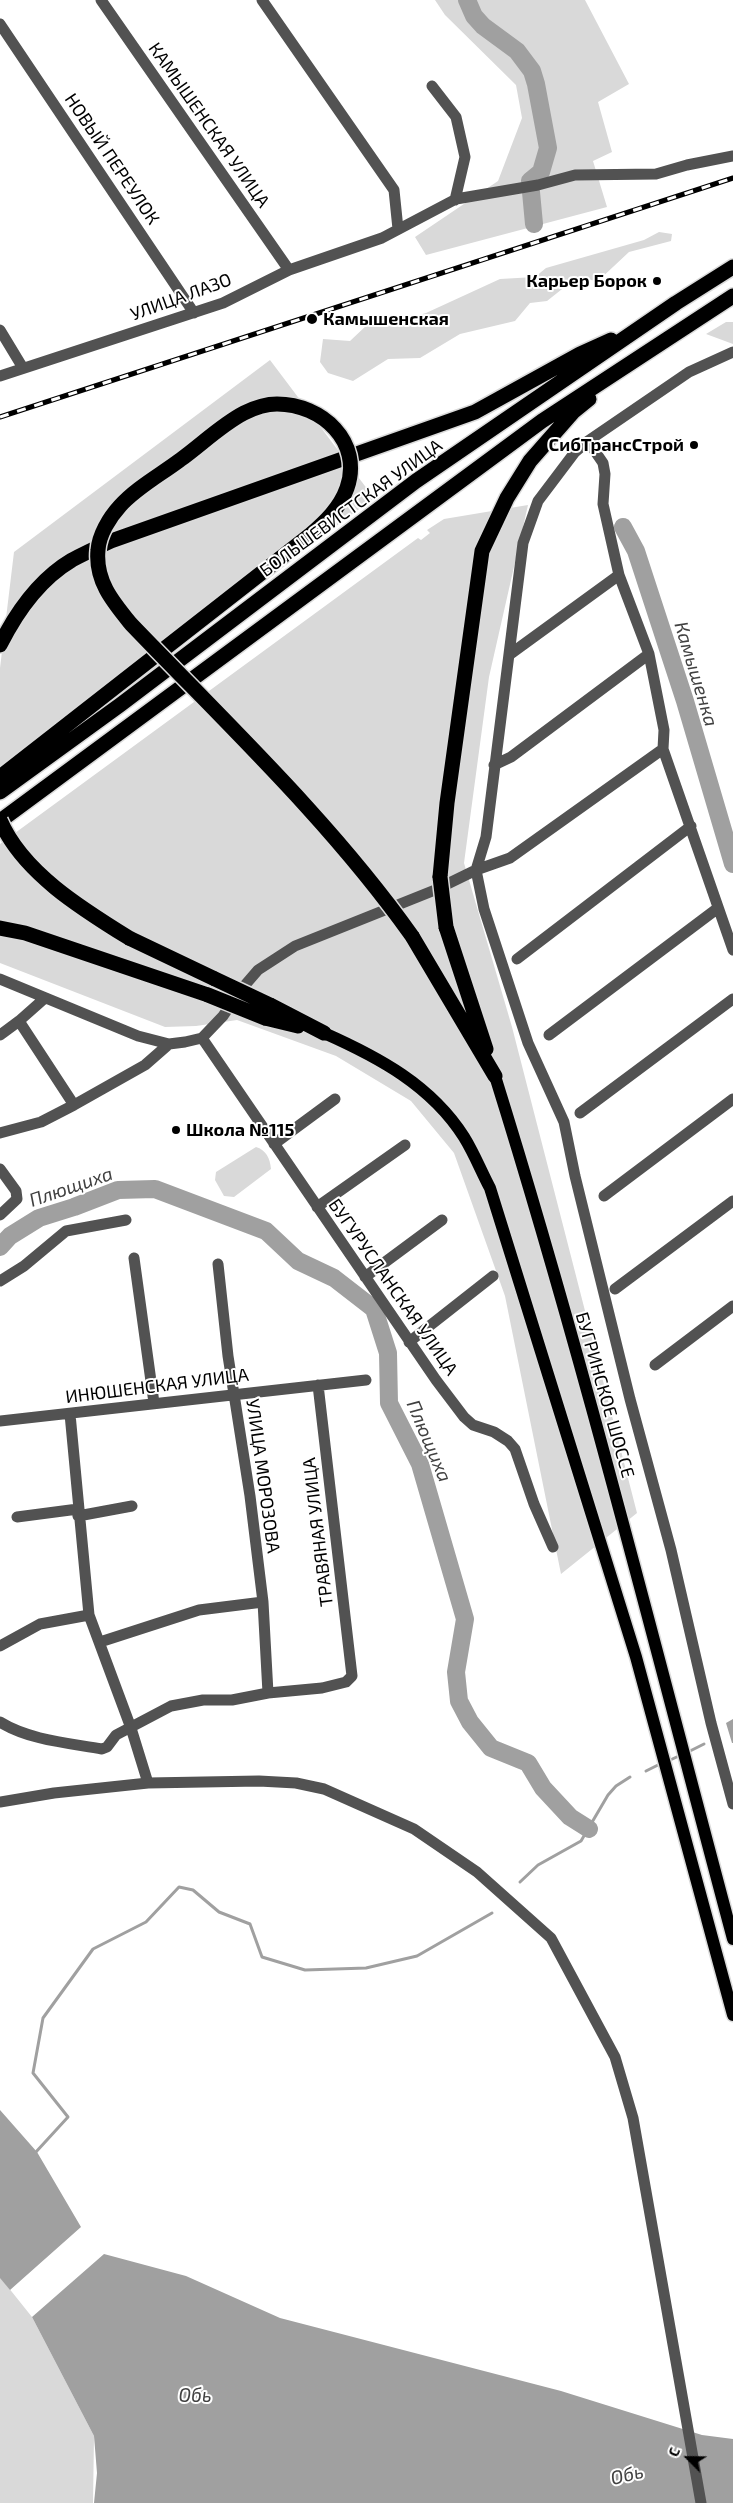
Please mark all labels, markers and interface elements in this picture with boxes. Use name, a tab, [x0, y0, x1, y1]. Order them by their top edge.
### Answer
street label: КАМЫШЕНСКАЯ УЛИЦА	[144, 38, 274, 212]
street label: НОВЫЙ ПЕРЕУЛОК	[60, 89, 164, 229]
street label: УЛИЦА ЛАЗО	[128, 269, 234, 325]
place label: Карьер Борок	[526, 270, 647, 292]
marker: Карьер Борок	[651, 275, 663, 287]
place label: Камышенская	[323, 308, 449, 330]
marker: Камышенская	[305, 312, 319, 326]
place label: СибТрансСтрой	[549, 434, 684, 456]
street label: БОЛЬШЕВИСТСКАЯ УЛИЦА	[256, 435, 446, 581]
marker: СибТрансСтрой	[688, 439, 700, 451]
water label: Камышенка	[669, 619, 723, 729]
place label: Школа №115	[186, 1119, 294, 1141]
marker: Школа №115	[170, 1124, 182, 1136]
water label: Плющиха	[26, 1162, 116, 1212]
street label: БУГУРУСЛАНСКАЯ УЛИЦА	[324, 1195, 462, 1379]
street label: БУГРИНСКОЕ ШОССЕ	[571, 1310, 639, 1480]
street label: ИНЮШЕНСКАЯ УЛИЦА	[64, 1364, 250, 1408]
street label: УЛИЦА МОРОЗОВА	[241, 1397, 285, 1555]
water label: Плющиха	[402, 1397, 456, 1485]
street label: ТРАВЯНАЯ УЛИЦА	[298, 1456, 338, 1608]
water label: Обь	[178, 2385, 212, 2407]
north arrow	[663, 2433, 713, 2483]
text: С	[664, 2445, 683, 2459]
water label: Обь	[608, 2460, 646, 2490]

